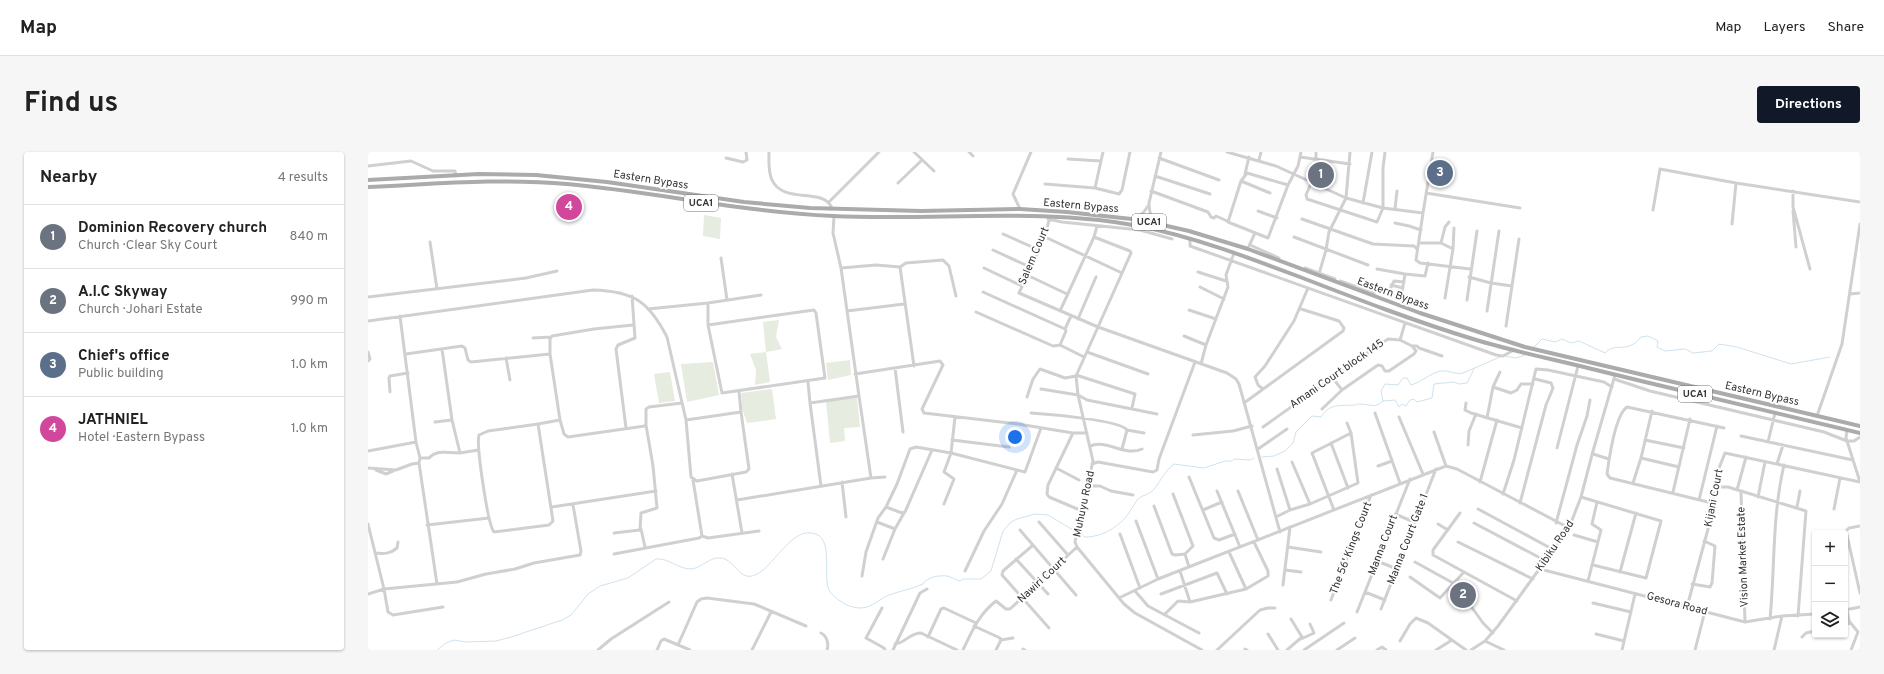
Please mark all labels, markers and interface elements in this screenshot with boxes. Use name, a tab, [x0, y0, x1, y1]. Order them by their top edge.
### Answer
text: Map	[20, 16, 57, 40]
text: Map	[1715, 19, 1741, 36]
text: Layers	[1763, 19, 1805, 36]
text: Share	[1827, 19, 1864, 36]
text: Find us	[24, 86, 118, 122]
button: Directions	[1757, 86, 1860, 123]
pin: 3	[1427, 158, 1453, 188]
pin: 1	[1308, 160, 1334, 190]
text: Nearby	[40, 167, 97, 189]
street label: Eastern Bypass	[612, 167, 690, 193]
text: 4 results	[278, 170, 328, 186]
pin: 4	[556, 192, 582, 222]
road number: UCA1	[684, 195, 718, 211]
street label: Eastern Bypass	[1043, 196, 1119, 216]
road number: UCA1	[1132, 214, 1166, 230]
text: Dominion Recovery church	[78, 219, 267, 238]
street label: Salem Court	[1016, 225, 1052, 287]
text: 1	[50, 229, 56, 245]
text: 840 m	[290, 229, 328, 245]
text: Church · Clear Sky Court	[78, 238, 217, 254]
street label: Eastern Bypass	[1355, 274, 1431, 314]
text: A.I.C Skyway	[78, 283, 168, 302]
text: 2	[49, 293, 57, 309]
text: 990 m	[290, 293, 328, 309]
text: Church · Johari Estate	[78, 302, 203, 318]
street label: Amani Court block 145	[1287, 336, 1387, 412]
text: Chief's office	[78, 347, 170, 366]
text: 3	[49, 357, 57, 373]
text: 1.0 km	[291, 357, 328, 373]
text: Public building	[78, 366, 164, 382]
street label: Eastern Bypass	[1724, 379, 1800, 409]
road number: UCA1	[1678, 386, 1712, 402]
text: JATHNIEL	[78, 411, 148, 430]
text: 4	[49, 421, 57, 437]
text: 1.0 km	[291, 421, 328, 437]
your location	[1005, 427, 1025, 447]
text: Hotel · Eastern Bypass	[78, 430, 205, 446]
street label: Kijani Court	[1702, 468, 1726, 528]
street label: Muhuyu Road	[1070, 469, 1098, 539]
street label: Manna Court Gate 1	[1384, 492, 1432, 586]
street label: The 56' Kings Court	[1327, 500, 1375, 596]
street label: Vision Market Estate	[1734, 506, 1752, 608]
street label: Manna Court	[1365, 513, 1401, 577]
street label: Kibiku Road	[1533, 518, 1577, 574]
map controls	[1812, 530, 1848, 638]
button: +	[1812, 530, 1848, 566]
street label: Nawiri Court	[1015, 554, 1069, 606]
button: −	[1812, 566, 1848, 602]
pin: 2	[1450, 580, 1476, 610]
street label: Gesora Road	[1645, 589, 1709, 619]
button: layers	[1812, 602, 1848, 638]

